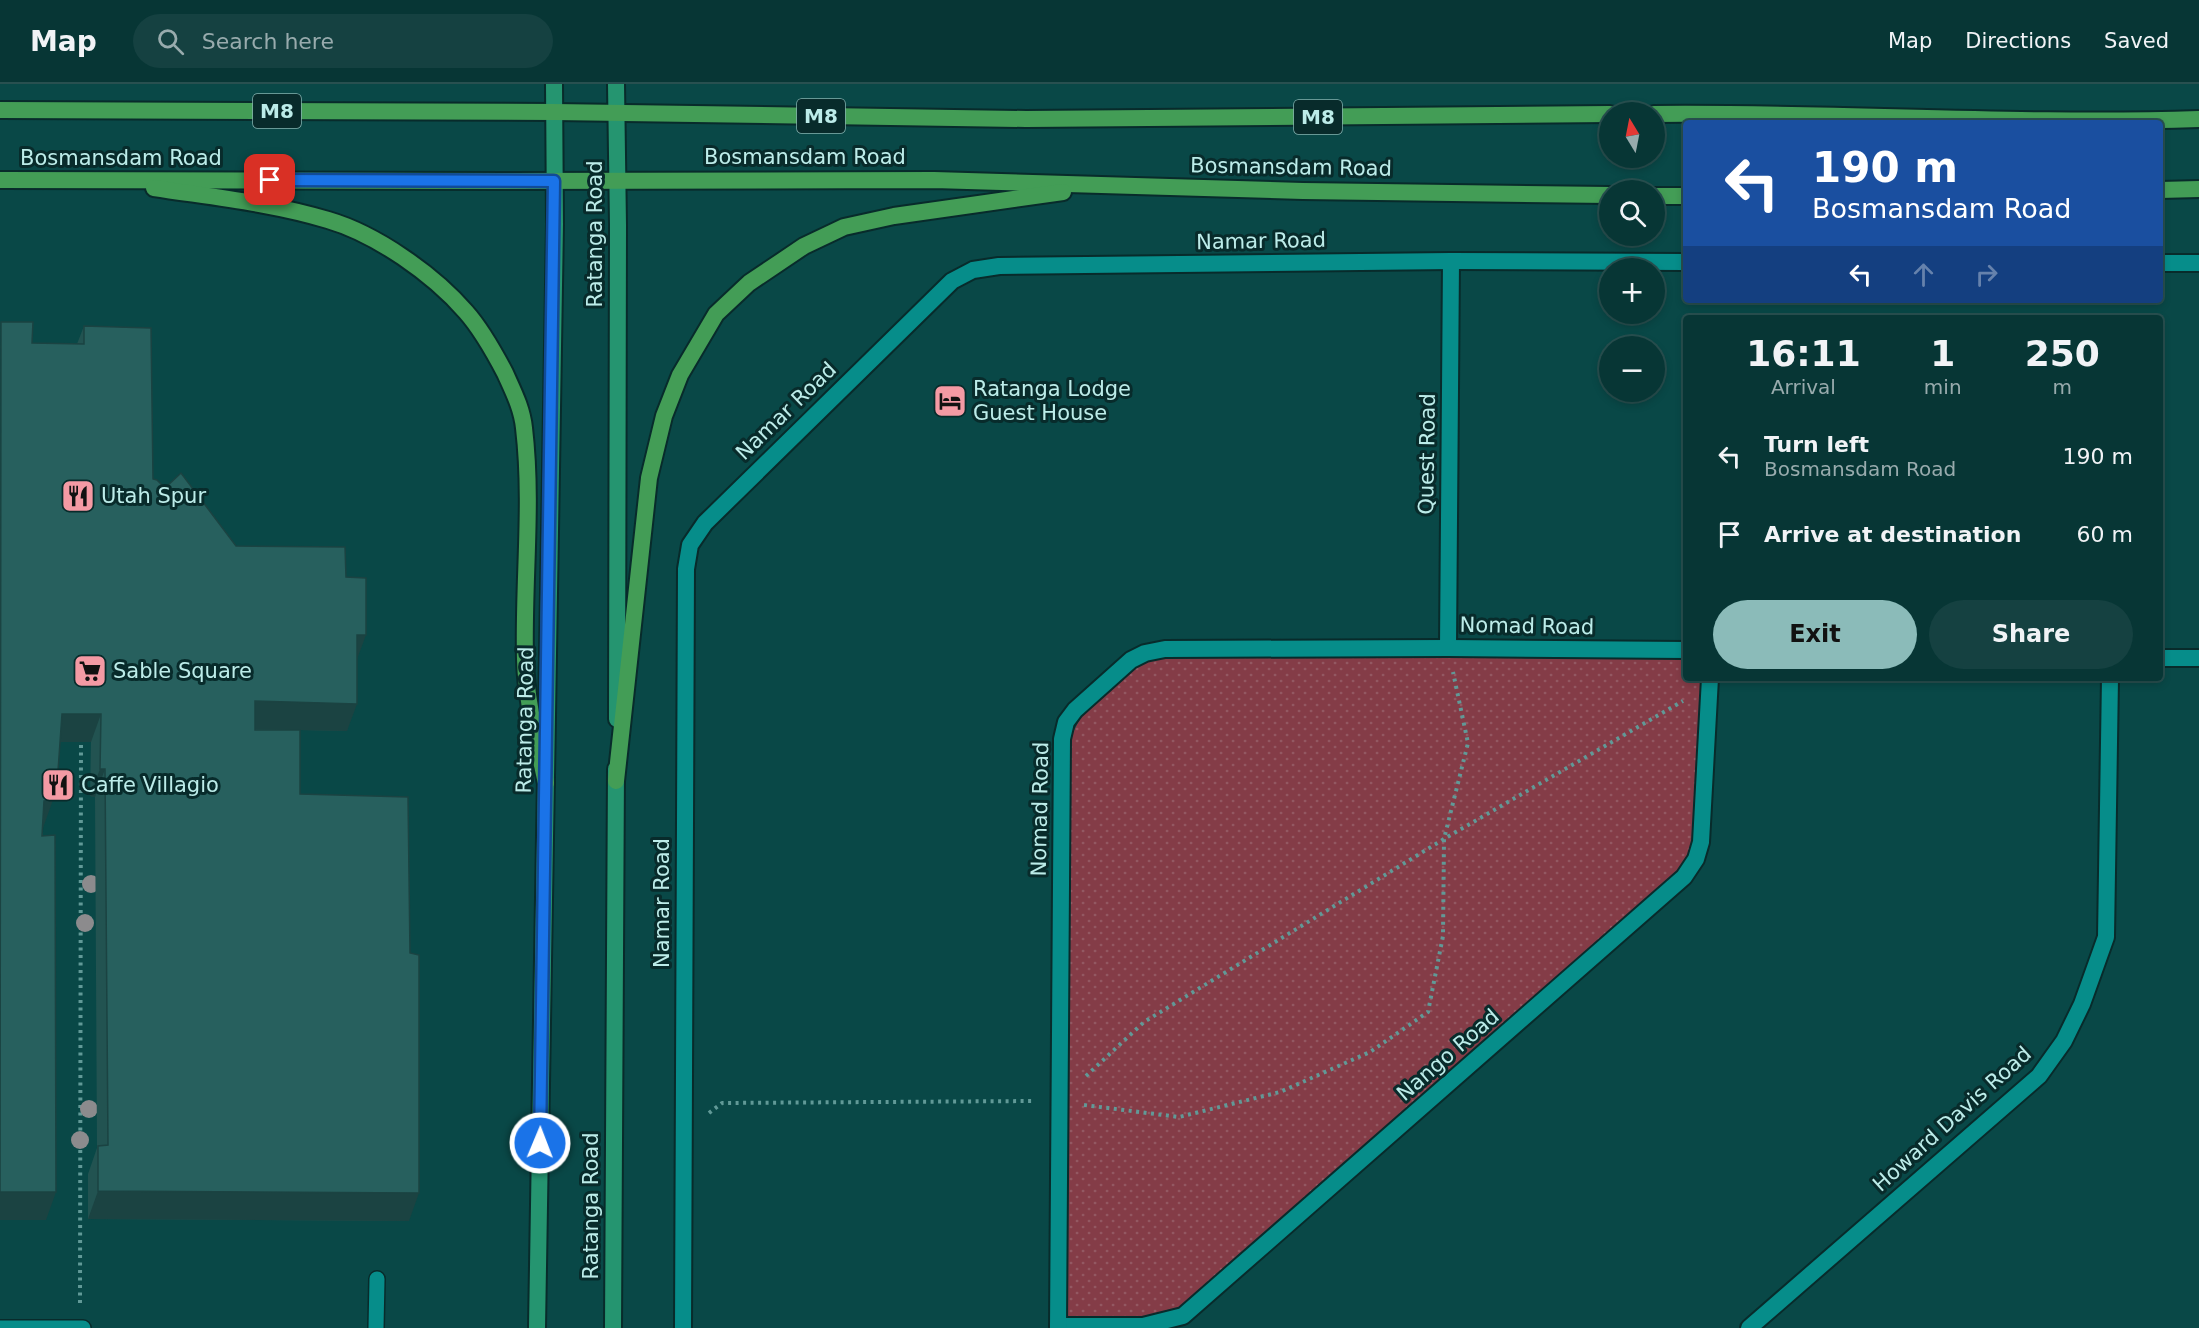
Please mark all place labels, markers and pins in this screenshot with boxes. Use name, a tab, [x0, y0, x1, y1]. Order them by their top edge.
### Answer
pin	[244, 154, 295, 205]
place label: Ratanga Lodge Guest House	[973, 377, 1131, 425]
hotel icon: Ratanga Lodge Guest House	[932, 383, 968, 419]
restaurant icon: Utah Spur	[60, 478, 96, 514]
place label: Utah Spur	[101, 484, 206, 508]
supermarket icon: Sable Square	[72, 653, 108, 689]
place label: Sable Square	[113, 659, 252, 683]
restaurant icon: Caffe Villagio	[40, 767, 76, 803]
place label: Caffe Villagio	[81, 773, 219, 797]

